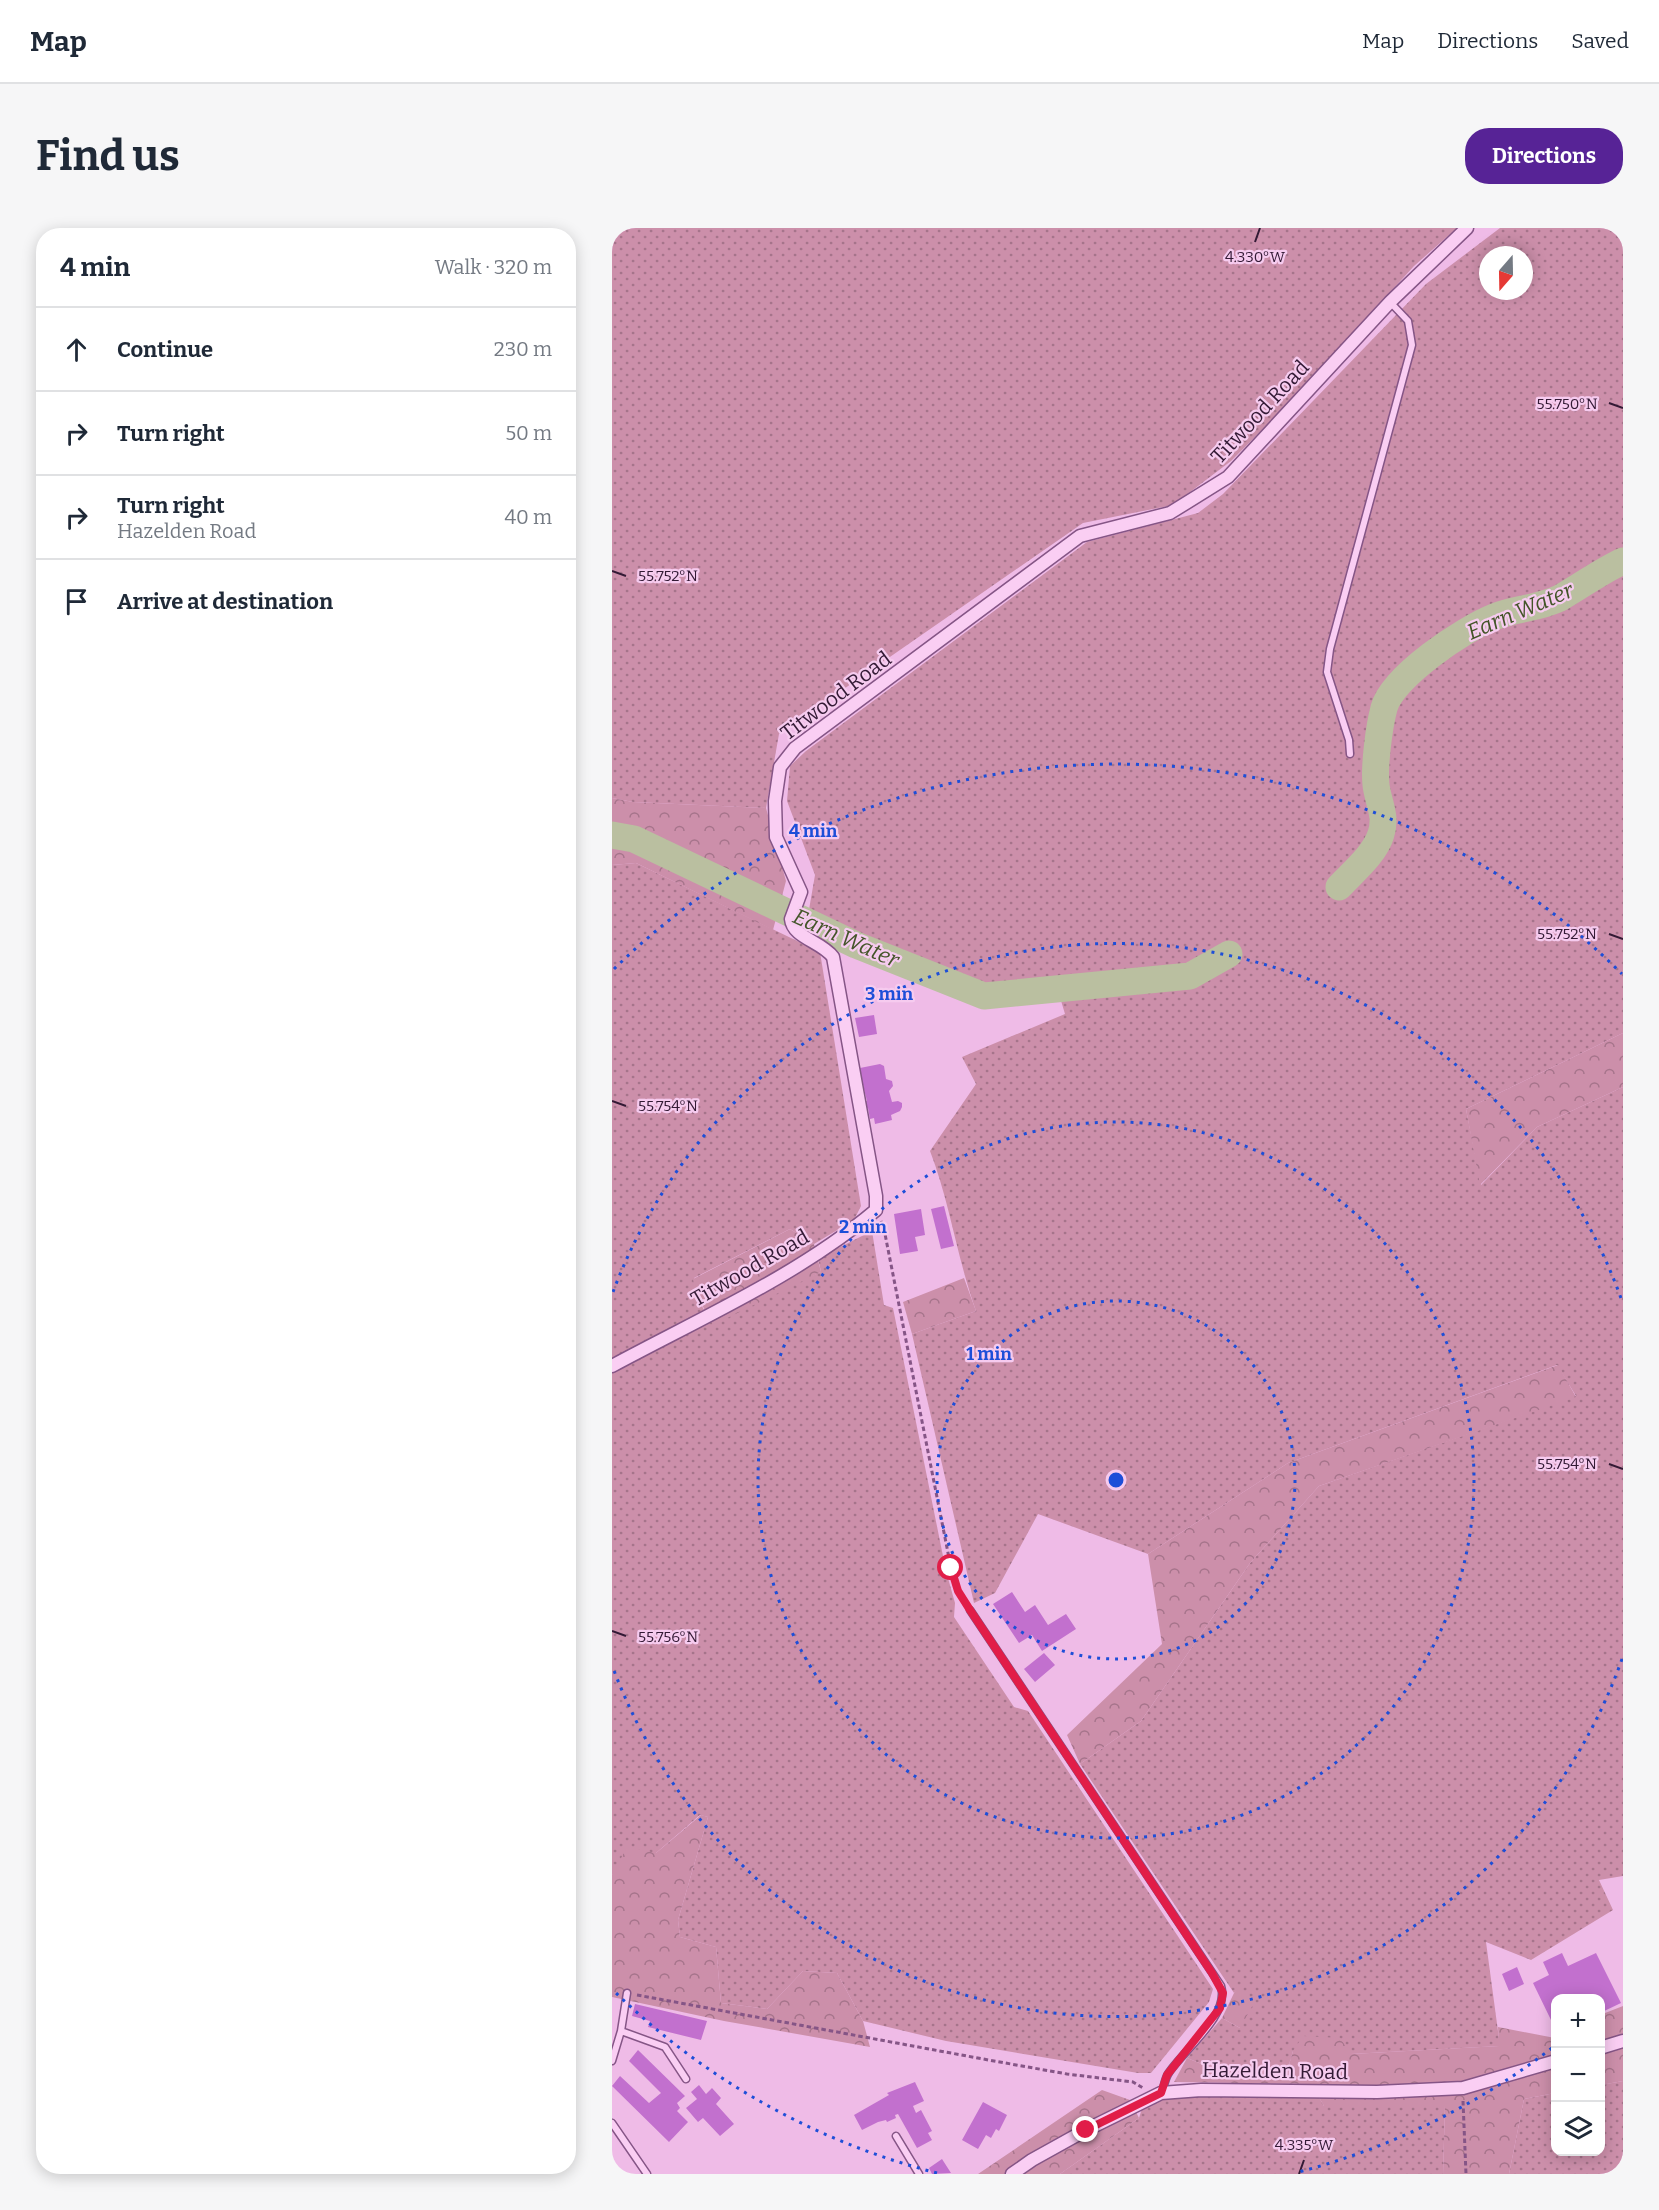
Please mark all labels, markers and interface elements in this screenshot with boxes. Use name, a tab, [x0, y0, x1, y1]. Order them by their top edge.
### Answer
text: Map	[30, 25, 87, 58]
text: Map	[1362, 28, 1404, 54]
text: Directions	[1437, 28, 1538, 54]
text: Saved	[1571, 28, 1629, 54]
button: Directions	[1465, 128, 1623, 184]
text: Find us	[36, 131, 180, 181]
north arrow	[1479, 246, 1533, 300]
text: 4.330°W	[1225, 248, 1286, 266]
text: 4 min	[60, 252, 130, 283]
text: Walk · 320 m	[435, 255, 552, 279]
icon: ahead	[60, 333, 93, 366]
text: Continue	[117, 336, 213, 363]
text: 230 m	[494, 337, 552, 361]
street label: Titwood Road	[1205, 355, 1315, 469]
text: 55.750°N	[1536, 395, 1598, 413]
icon: right	[60, 417, 93, 450]
text: Turn right	[117, 420, 225, 447]
text: 50 m	[505, 421, 552, 445]
text: Turn right	[117, 492, 225, 519]
icon: right	[60, 501, 93, 534]
text: 40 m	[504, 505, 552, 529]
text: Hazelden Road	[117, 519, 256, 543]
text: 55.752°N	[638, 567, 698, 585]
water label: Earn Water	[1463, 576, 1578, 646]
icon: arrive	[60, 585, 93, 618]
text: Arrive at destination	[117, 588, 333, 615]
street label: Titwood Road	[775, 646, 897, 746]
text: 4 min	[789, 820, 838, 842]
water label: Earn Water	[789, 903, 904, 974]
text: 55.752°N	[1537, 925, 1597, 943]
text: 3 min	[865, 983, 913, 1005]
text: 55.754°N	[638, 1097, 698, 1115]
text: 2 min	[839, 1216, 887, 1238]
street label: Titwood Road	[686, 1224, 814, 1312]
text: 1 min	[966, 1343, 1012, 1365]
text: 55.754°N	[1537, 1455, 1597, 1473]
centre of rings	[1106, 1470, 1126, 1490]
route start	[937, 1554, 963, 1580]
text: 55.756°N	[638, 1628, 698, 1646]
map controls	[1551, 1994, 1605, 2156]
button: +	[1551, 1994, 1605, 2048]
button: −	[1551, 2048, 1605, 2102]
street label: Hazelden Road	[1202, 2057, 1348, 2085]
button: layers	[1551, 2102, 1605, 2156]
route end	[1072, 2116, 1098, 2142]
text: 4.335°W	[1275, 2136, 1334, 2154]

